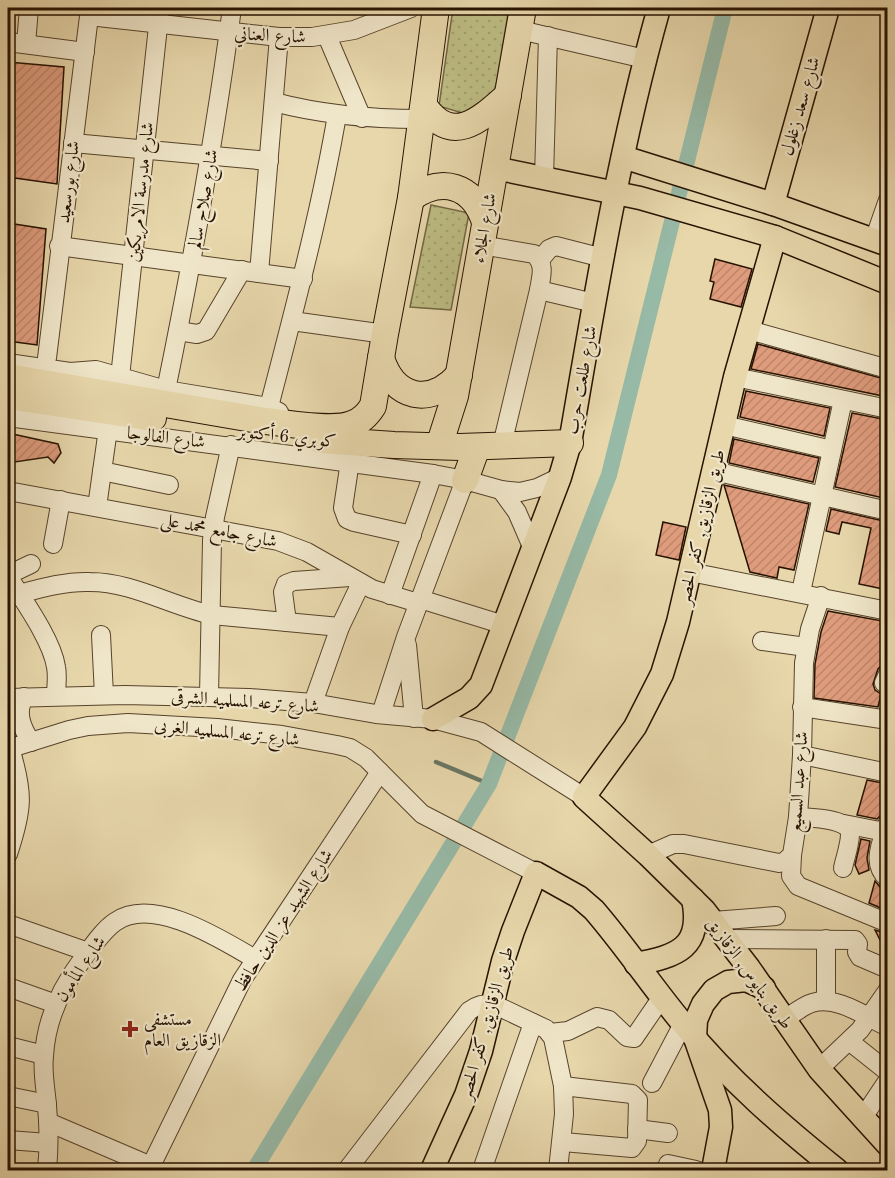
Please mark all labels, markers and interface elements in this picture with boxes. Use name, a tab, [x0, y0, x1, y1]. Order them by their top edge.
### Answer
street label: شارع العناني	[233, 25, 306, 52]
street label: شارع سعد زغلول	[778, 55, 828, 159]
street label: شارع مدرسة الامريكين	[124, 121, 162, 263]
street label: شارع بورسعيد	[55, 140, 88, 225]
street label: شارع صلاح سالم	[186, 148, 227, 251]
street label: شارع الجلاء	[470, 192, 505, 265]
street label: شارع طلعت حرب	[564, 324, 605, 437]
street label: كوبري 6 أكتوبر	[234, 418, 338, 456]
street label: شارع الفالوجا	[125, 424, 206, 457]
street label: طريق الزقازيق, كفر الحصر	[675, 448, 731, 609]
street label: شارع جامع محمد على	[158, 511, 278, 557]
street label: شارع ترعه المسلميه الشرقى	[170, 687, 319, 721]
street label: شارع ترعه المسلميه الغربى	[153, 716, 300, 755]
street label: شارع عبد السميع	[786, 731, 818, 834]
street label: شارع الشهيد عز الدين حافظ	[231, 846, 341, 998]
street label: طريق بنايوس, الزقازيق	[701, 914, 796, 1034]
street label: شارع المأمون	[48, 931, 113, 1009]
street label: طريق الزقازيق, كفر الحصر	[456, 945, 519, 1104]
place label: مستشفى الزقازيق العام	[144, 1011, 221, 1056]
marker: مستشفى الزقازيق العام	[121, 1020, 139, 1038]

